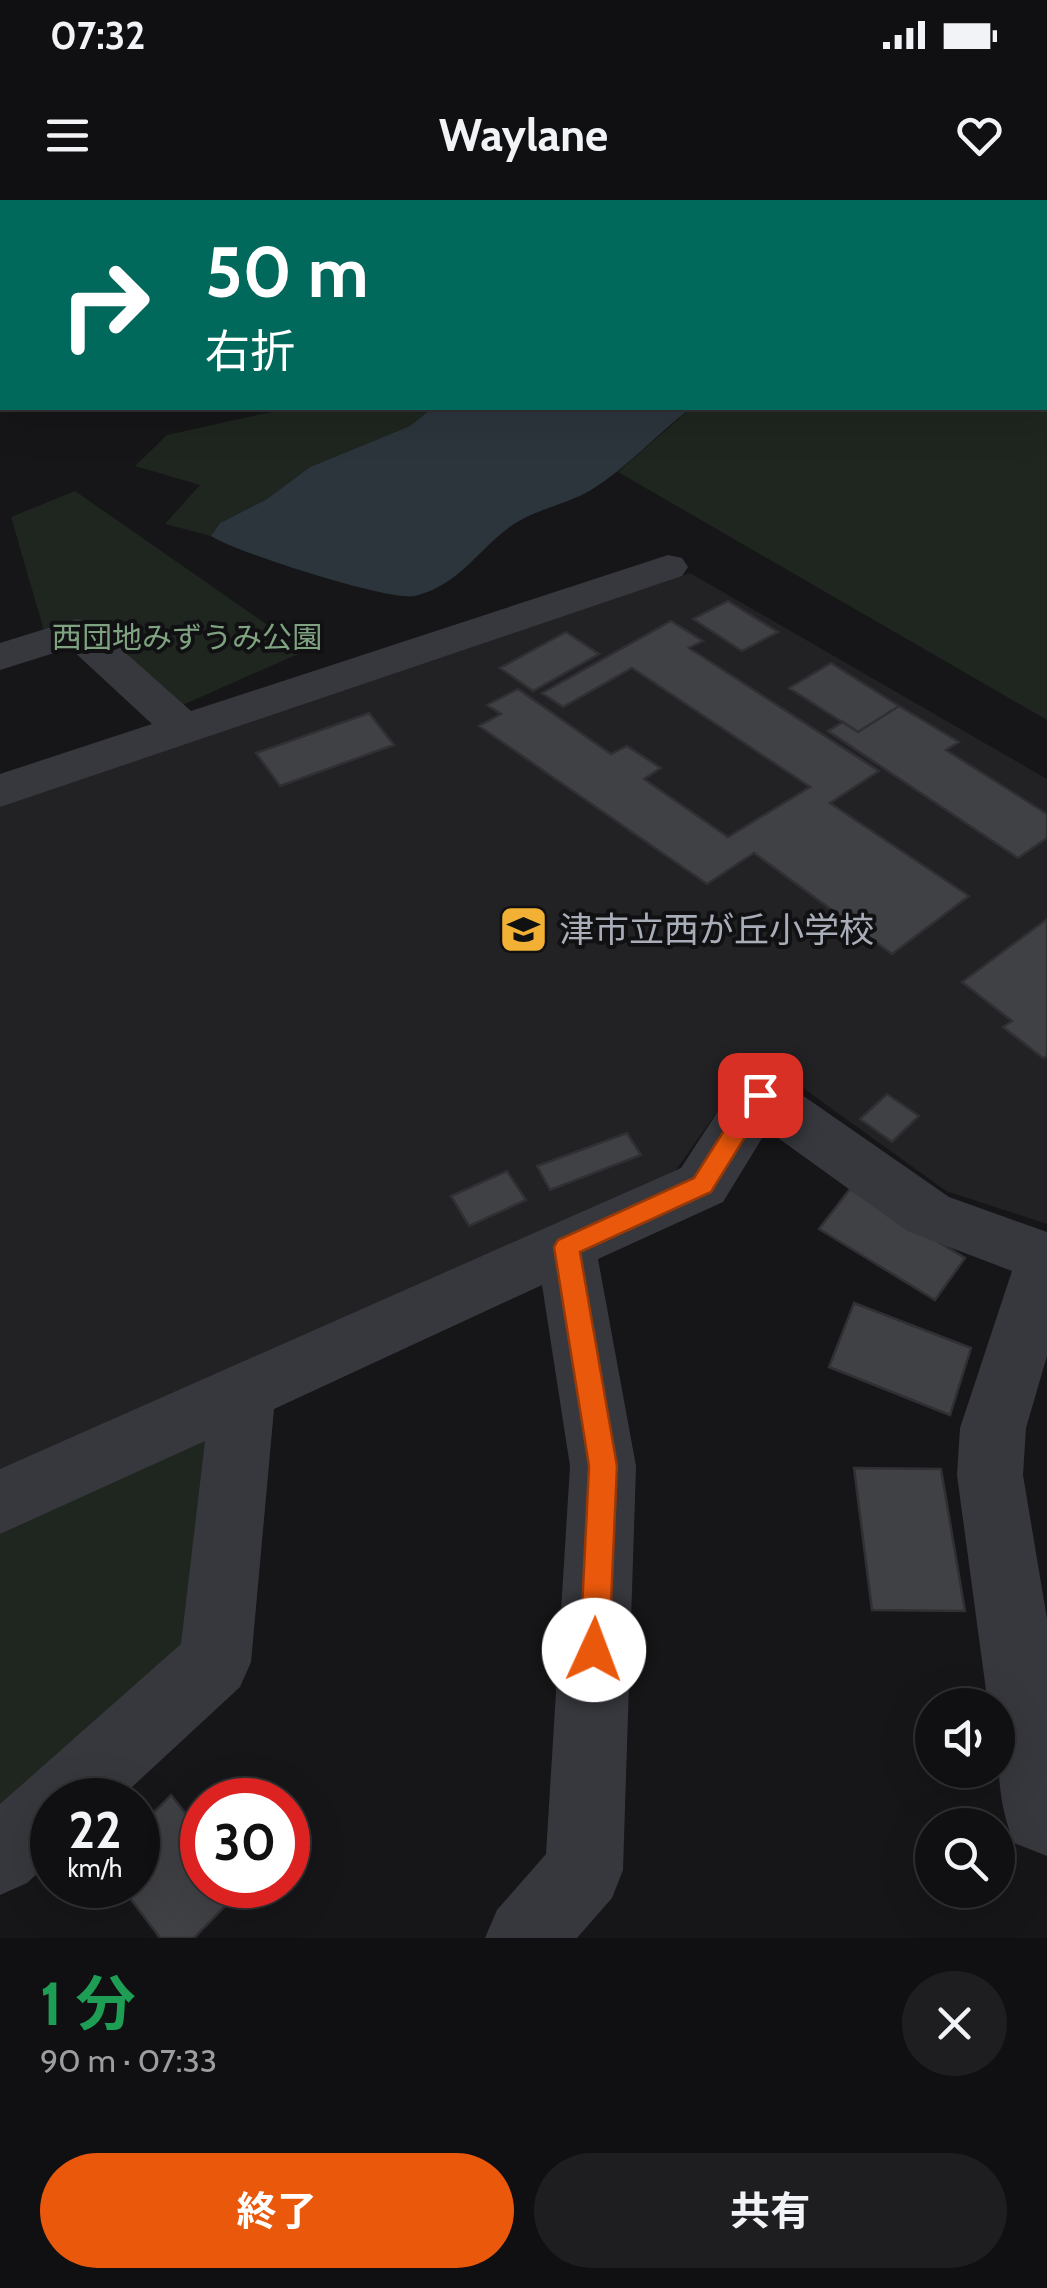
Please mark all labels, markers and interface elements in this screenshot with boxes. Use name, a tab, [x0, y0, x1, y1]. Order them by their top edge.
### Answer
text: 07:32	[50, 12, 145, 59]
icon: menu	[40, 108, 95, 163]
text: Waylane	[439, 108, 608, 162]
icon: heart	[952, 108, 1007, 163]
text: 50 m	[205, 229, 369, 315]
icon: right	[40, 240, 170, 370]
text: 右折	[205, 324, 295, 378]
park label: 西団地みずうみ公園	[52, 619, 322, 656]
school or university icon: 津市立西が丘小学校	[498, 904, 550, 956]
place label: 津市立西が丘小学校	[559, 908, 874, 951]
pin	[718, 1053, 803, 1138]
icon: arrive	[733, 1068, 788, 1123]
position arrow	[542, 1598, 646, 1702]
map controls	[915, 1688, 1015, 1908]
button: sound	[915, 1688, 1015, 1788]
speed limit sign: 30	[180, 1778, 310, 1908]
text: 22	[69, 1800, 121, 1861]
button: search	[915, 1808, 1015, 1908]
text: km/h	[68, 1853, 122, 1883]
text: 1 分	[40, 1967, 136, 2040]
button: close	[902, 1971, 1007, 2076]
text: 90 m · 07:33	[40, 2041, 217, 2080]
button: 終了	[40, 2153, 514, 2268]
button: 共有	[534, 2153, 1007, 2268]

